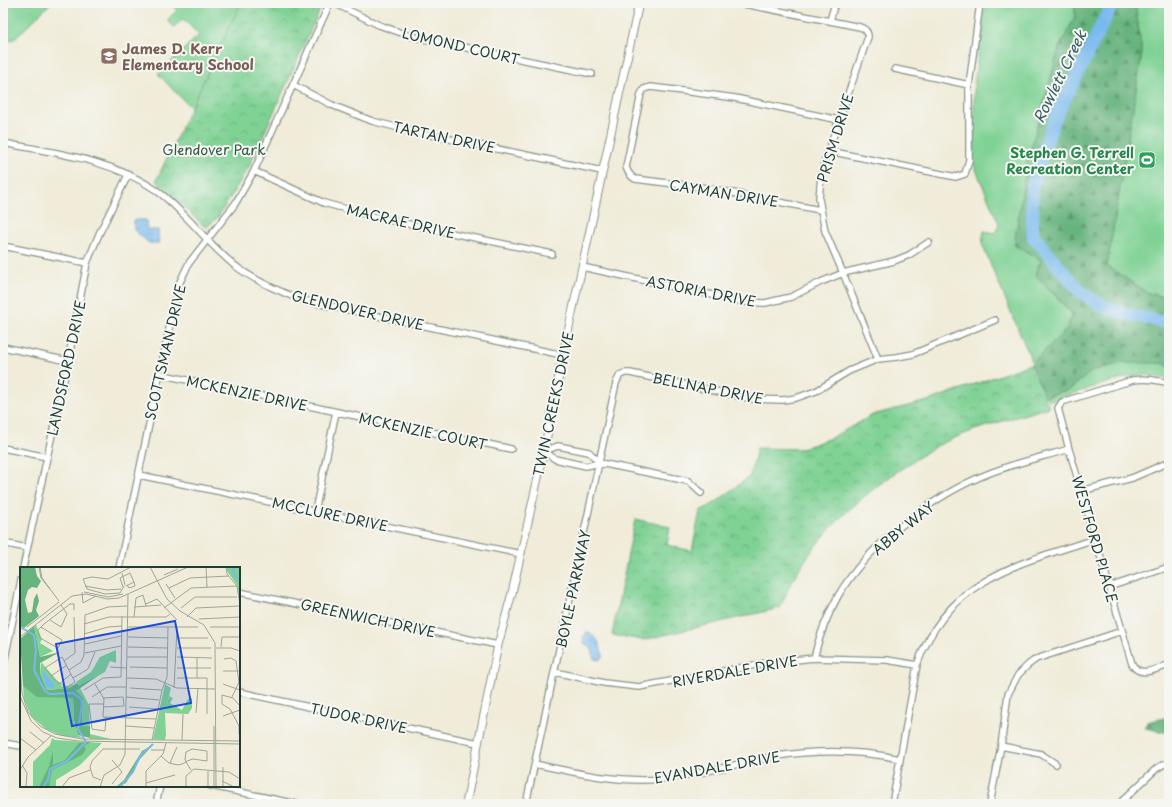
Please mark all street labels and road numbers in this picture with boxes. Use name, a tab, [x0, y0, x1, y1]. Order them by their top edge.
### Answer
street label: LOMOND COURT	[400, 22, 522, 70]
street label: PRISM DRIVE	[811, 91, 859, 185]
street label: TARTAN DRIVE	[391, 116, 497, 158]
street label: CAYMAN DRIVE	[668, 174, 780, 212]
street label: MACRAE DRIVE	[345, 198, 458, 244]
street label: ASTORIA DRIVE	[644, 270, 758, 312]
street label: SCOTTSMAN DRIVE	[139, 282, 191, 422]
street label: GLENDOVER DRIVE	[290, 285, 426, 335]
street label: LANDSFORD DRIVE	[41, 298, 91, 438]
street label: TWIN CREEKS DRIVE	[527, 329, 579, 478]
street label: BELLNAP DRIVE	[651, 367, 765, 409]
street label: MCKENZIE DRIVE	[185, 370, 310, 416]
street label: MCKENZIE COURT	[357, 407, 489, 455]
street label: WESTFORD PLACE	[1067, 473, 1123, 605]
street label: MCCLURE DRIVE	[270, 491, 390, 537]
street label: ABBY WAY	[867, 496, 939, 560]
street label: BOYLE PARKWAY	[550, 528, 596, 650]
street label: GREENWICH DRIVE	[299, 593, 438, 643]
street label: RIVERDALE DRIVE	[671, 650, 800, 692]
street label: TUDOR DRIVE	[309, 698, 409, 739]
street label: EVANDALE DRIVE	[652, 746, 782, 788]

